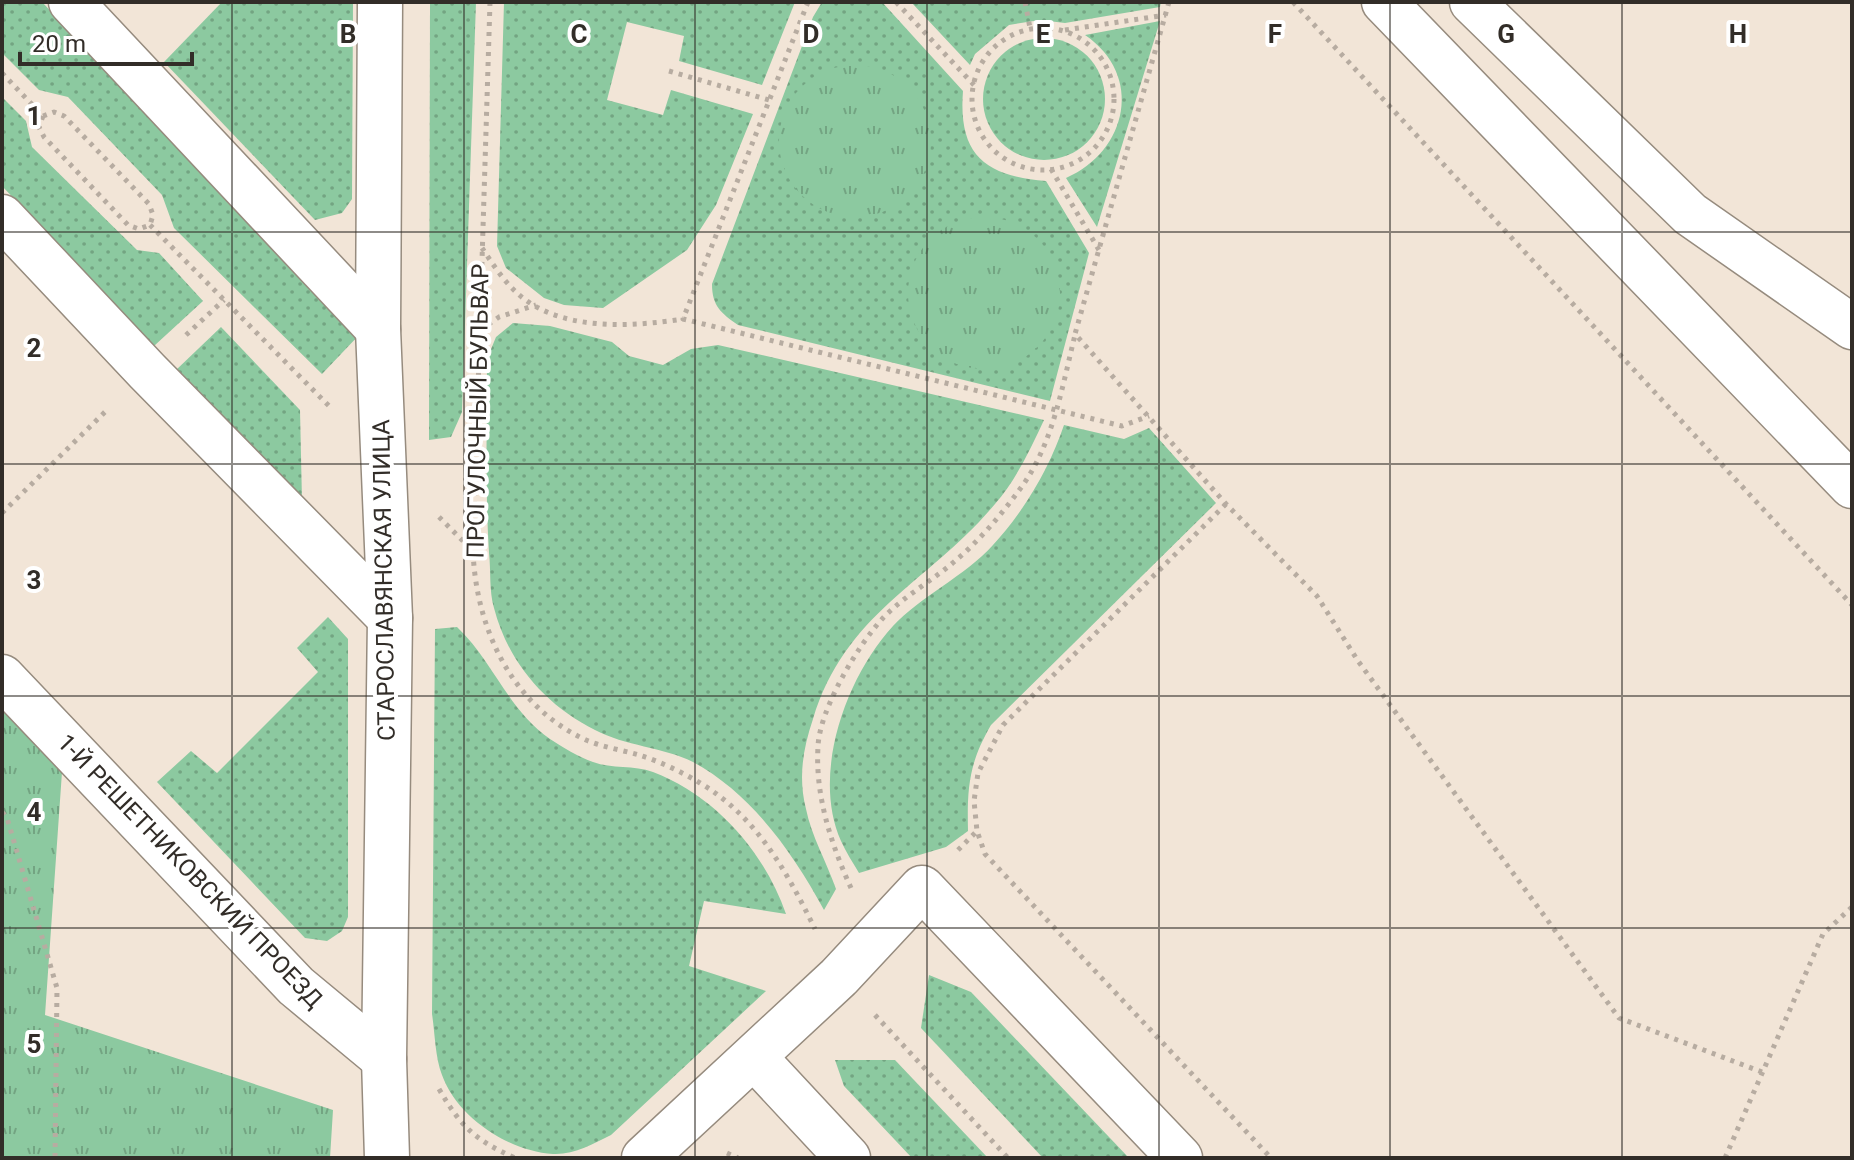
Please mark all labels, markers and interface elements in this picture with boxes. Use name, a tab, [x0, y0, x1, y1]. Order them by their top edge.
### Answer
scale bar	[20, 16, 192, 66]
text: B	[340, 19, 356, 49]
text: C	[570, 19, 588, 49]
text: D	[803, 19, 819, 49]
text: E	[1036, 19, 1051, 49]
text: F	[1268, 19, 1282, 49]
text: G	[1497, 19, 1515, 49]
text: H	[1729, 19, 1747, 49]
text: 20 m	[32, 30, 86, 58]
text: 1	[27, 101, 41, 131]
street label: ПРОГУЛОЧНЫЙ БУЛЬВАР	[461, 263, 495, 559]
text: 2	[27, 333, 41, 363]
street label: СТАРОСЛАВЯНСКАЯ УЛИЦА	[367, 419, 401, 741]
text: 3	[27, 565, 41, 595]
street label: 1-Й РЕШЕТНИКОВСКИЙ ПРОЕЗД	[52, 728, 328, 1014]
text: 4	[27, 797, 42, 827]
text: 5	[27, 1029, 41, 1059]

